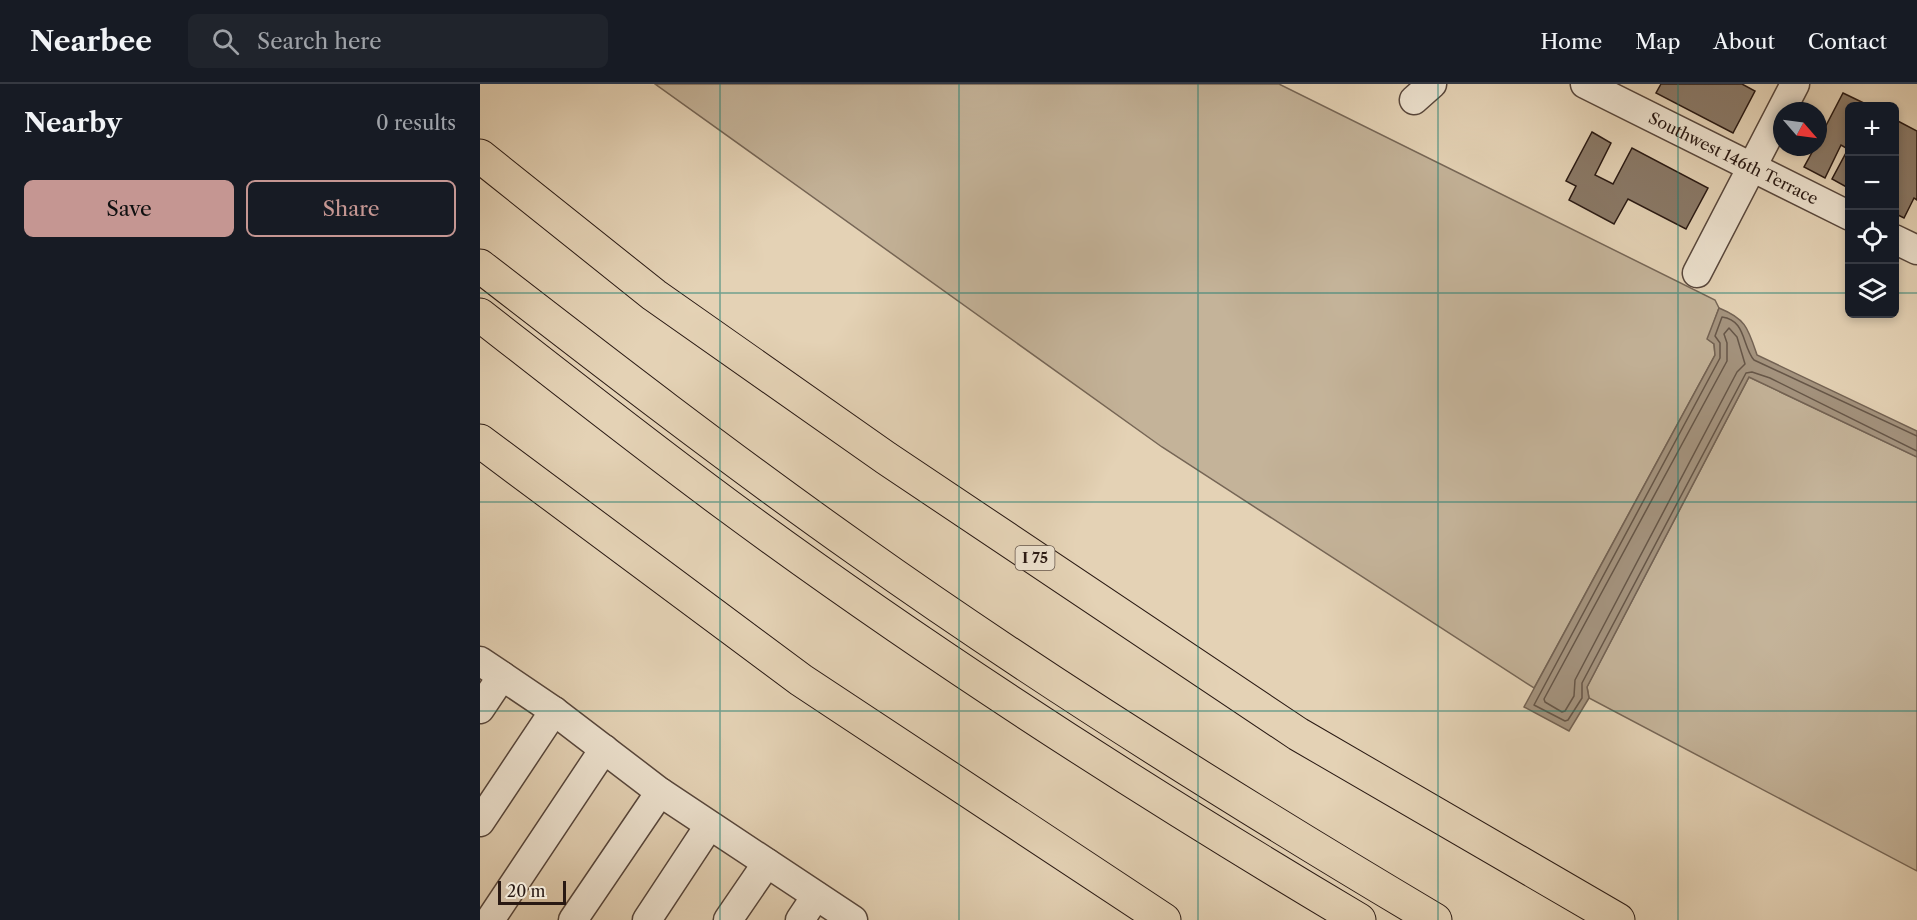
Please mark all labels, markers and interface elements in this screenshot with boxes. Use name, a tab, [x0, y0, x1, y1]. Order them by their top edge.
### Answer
search box	[188, 14, 608, 68]
text: Nearbee	[30, 24, 152, 58]
icon: search	[209, 25, 242, 58]
text: Search here	[257, 28, 382, 55]
text: Home	[1541, 29, 1602, 54]
text: Map	[1635, 29, 1680, 54]
text: About	[1713, 29, 1775, 54]
text: Contact	[1808, 29, 1887, 54]
north arrow	[1773, 102, 1827, 156]
map controls	[1845, 102, 1899, 318]
button: +	[1845, 102, 1899, 156]
text: Nearby	[24, 107, 122, 139]
street label: Southwest 146th Terrace	[1646, 107, 1822, 209]
text: 0 results	[376, 111, 456, 135]
button: −	[1845, 156, 1899, 210]
button: Save	[24, 180, 234, 237]
button: Share	[246, 180, 456, 237]
button: locate	[1845, 210, 1899, 264]
button: layers	[1845, 264, 1899, 318]
road number: I 75	[1016, 546, 1054, 570]
scale bar	[498, 878, 566, 906]
text: 20 m	[507, 881, 546, 901]

